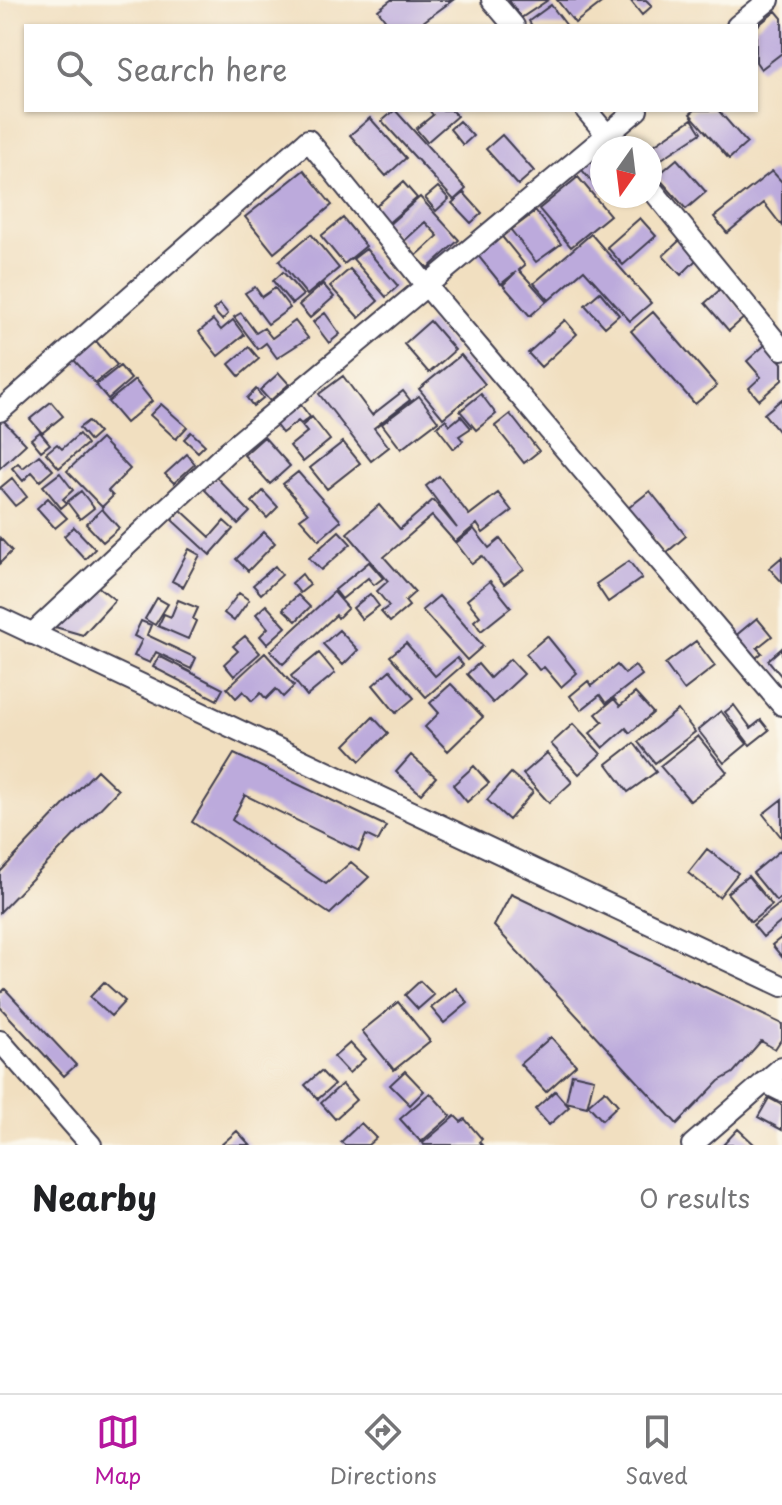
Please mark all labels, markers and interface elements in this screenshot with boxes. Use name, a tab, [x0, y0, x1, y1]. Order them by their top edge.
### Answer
search box	[24, 24, 758, 112]
icon: search	[52, 46, 96, 90]
text: Search here	[116, 46, 288, 91]
north arrow	[590, 136, 662, 208]
text: Nearby	[32, 1171, 157, 1223]
text: 0 results	[639, 1178, 750, 1217]
tab: Map	[94, 1410, 141, 1491]
tab: Directions	[330, 1410, 437, 1491]
tab: Saved	[625, 1410, 688, 1491]

